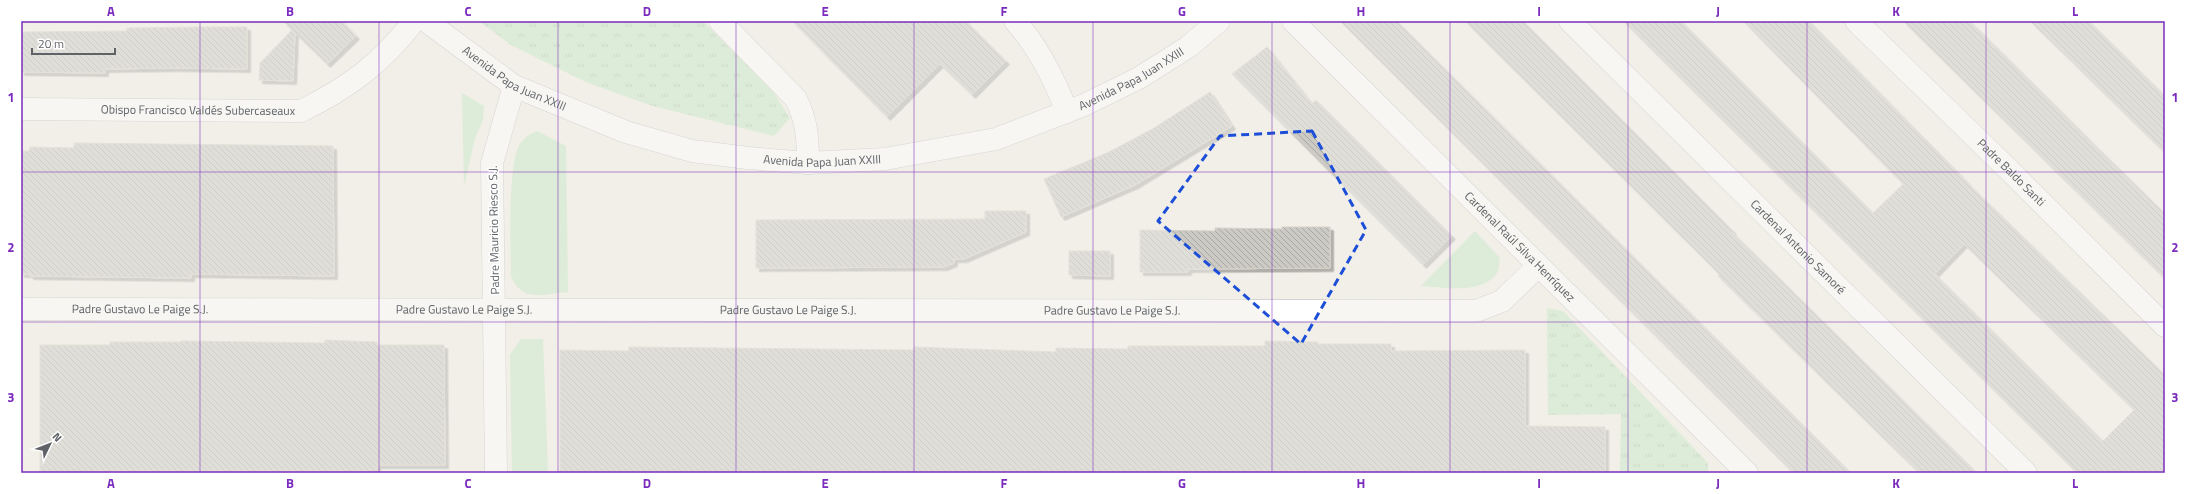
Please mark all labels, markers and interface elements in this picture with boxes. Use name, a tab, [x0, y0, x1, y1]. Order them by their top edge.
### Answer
text: A	[107, 1, 115, 21]
text: B	[286, 1, 294, 21]
text: C	[464, 1, 472, 21]
text: D	[643, 1, 651, 21]
text: E	[821, 1, 829, 21]
text: F	[1001, 1, 1008, 21]
text: G	[1178, 1, 1186, 21]
text: H	[1357, 1, 1365, 21]
text: I	[1537, 1, 1541, 21]
text: J	[1716, 1, 1720, 21]
text: K	[1892, 1, 1900, 21]
text: L	[2072, 1, 2078, 21]
scale bar	[32, 30, 115, 56]
text: 20 m	[38, 34, 64, 53]
street label: Avenida Papa Juan XXIII	[458, 41, 569, 115]
street label: Avenida Papa Juan XXIII	[1076, 42, 1188, 115]
text: 1	[7, 87, 15, 107]
text: 1	[2171, 87, 2179, 107]
street label: Obispo Francisco Valdés Subercaseaux	[101, 100, 296, 120]
street label: Padre Baldo Santi	[1973, 134, 2050, 210]
street label: Avenida Papa Juan XXIII	[763, 149, 882, 172]
street label: Padre Mauricio Riesco S.J.	[483, 165, 504, 295]
street label: Cardenal Raúl Silva Henríquez	[1460, 187, 1580, 306]
street label: Cardenal Antonio Samoré	[1746, 195, 1851, 298]
text: 2	[7, 237, 15, 257]
text: 2	[2171, 237, 2179, 257]
street label: Padre Gustavo Le Paige S.J.	[72, 299, 208, 318]
street label: Padre Gustavo Le Paige S.J.	[396, 300, 532, 319]
street label: Padre Gustavo Le Paige S.J.	[720, 300, 856, 319]
street label: Padre Gustavo Le Paige S.J.	[1044, 300, 1180, 320]
text: 3	[7, 387, 15, 407]
text: 3	[2171, 387, 2179, 407]
north arrow	[30, 424, 70, 464]
text: N	[49, 429, 66, 445]
text: A	[107, 473, 115, 493]
text: B	[286, 473, 294, 493]
text: C	[464, 473, 472, 493]
text: D	[643, 473, 651, 493]
text: E	[821, 473, 829, 493]
text: F	[1001, 473, 1008, 493]
text: G	[1178, 473, 1186, 493]
text: H	[1357, 473, 1365, 493]
text: I	[1537, 473, 1541, 493]
text: J	[1716, 473, 1720, 493]
text: K	[1892, 473, 1900, 493]
text: L	[2072, 473, 2078, 493]

